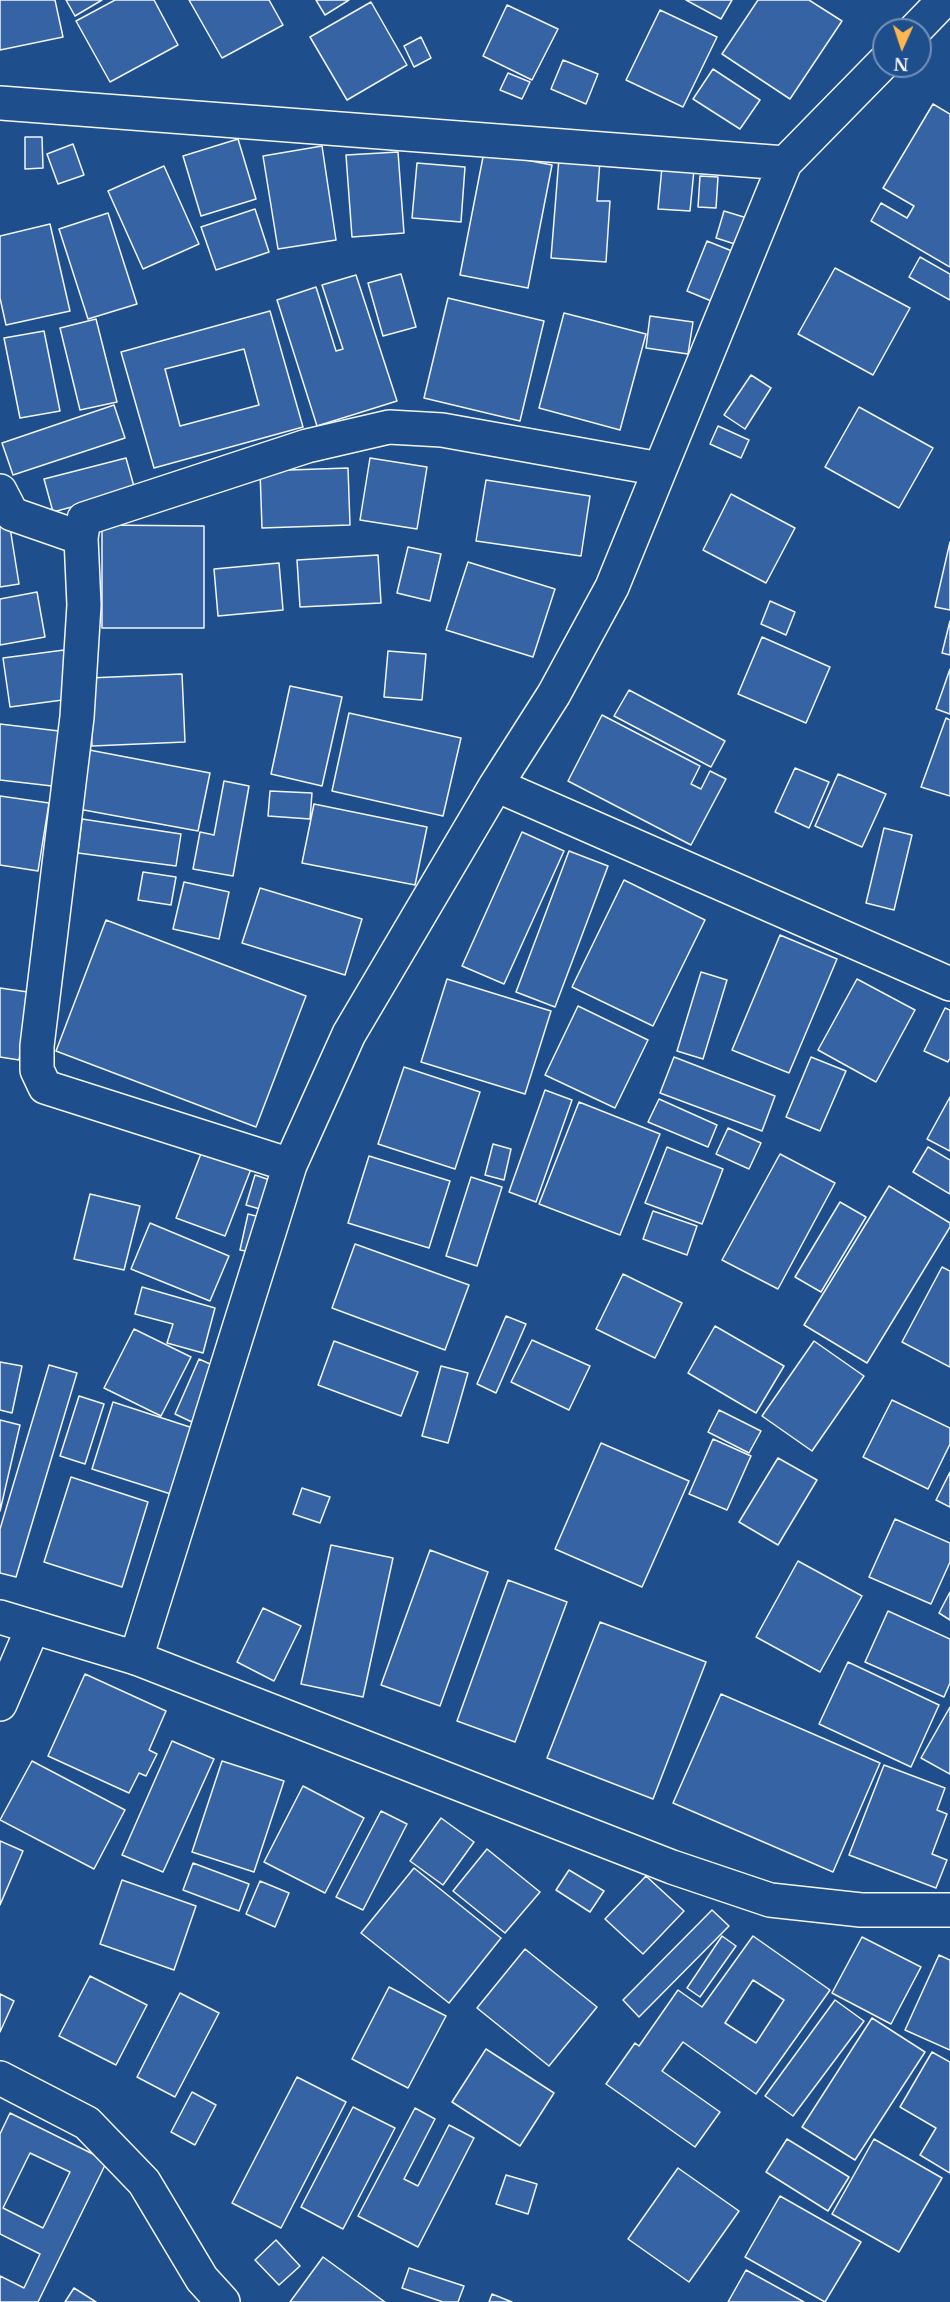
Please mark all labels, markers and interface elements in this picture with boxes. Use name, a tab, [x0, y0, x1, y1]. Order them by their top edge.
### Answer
north arrow	[872, 18, 932, 78]
text: N	[893, 54, 909, 74]

